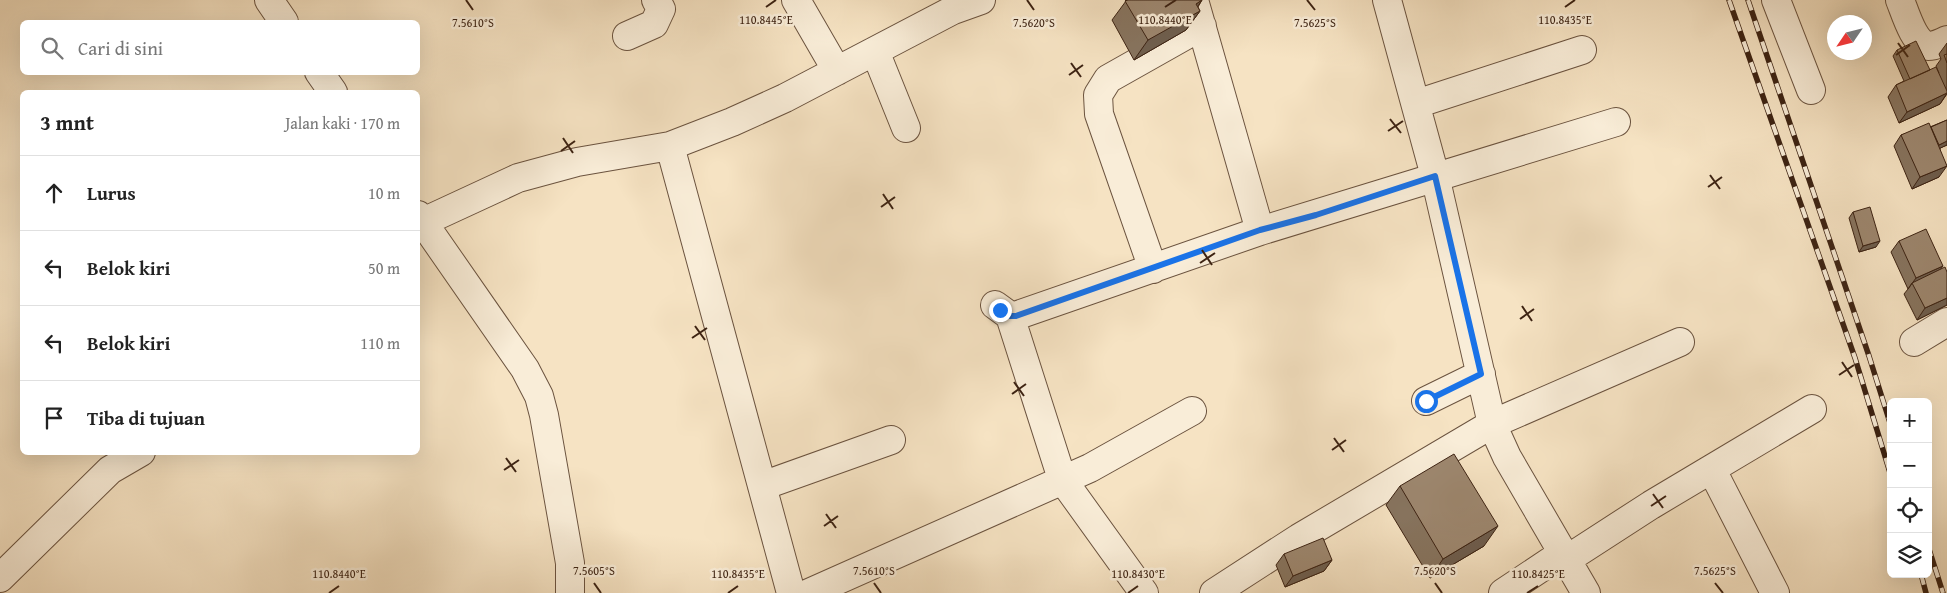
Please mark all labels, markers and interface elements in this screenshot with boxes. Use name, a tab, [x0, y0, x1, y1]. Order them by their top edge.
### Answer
text: 110.8445°E	[739, 11, 793, 28]
text: 110.8440°E	[1138, 11, 1192, 28]
text: 110.8435°E	[1538, 11, 1592, 28]
text: 7.5610°S	[452, 14, 494, 31]
text: 7.5620°S	[1013, 14, 1055, 31]
text: 7.5625°S	[1294, 14, 1336, 31]
north arrow	[1827, 15, 1872, 60]
search box	[20, 20, 420, 75]
icon: search	[38, 34, 66, 62]
text: Cari di sini	[78, 34, 163, 62]
text: 3 mnt	[40, 107, 94, 138]
text: Jalan kaki · 170 m	[285, 111, 400, 135]
icon: ahead	[40, 179, 68, 207]
text: Lurus	[87, 179, 136, 207]
text: 10 m	[368, 181, 400, 205]
icon: left	[40, 254, 68, 282]
text: Belok kiri	[87, 254, 170, 282]
text: 50 m	[368, 256, 400, 280]
route end	[989, 299, 1012, 322]
icon: left	[40, 329, 68, 357]
text: Belok kiri	[87, 329, 170, 357]
text: 110 m	[360, 331, 400, 355]
route start	[1415, 390, 1438, 413]
map controls	[1887, 398, 1932, 578]
button: +	[1887, 398, 1932, 443]
icon: arrive	[40, 404, 68, 432]
text: Tiba di tujuan	[87, 404, 205, 432]
button: −	[1887, 443, 1932, 488]
button: locate	[1887, 488, 1932, 533]
button: layers	[1887, 533, 1932, 578]
text: 7.5605°S	[573, 562, 615, 579]
text: 7.5610°S	[853, 562, 895, 579]
text: 7.5620°S	[1414, 562, 1456, 579]
text: 7.5625°S	[1694, 562, 1736, 579]
text: 110.8440°E	[312, 565, 366, 582]
text: 110.8435°E	[711, 565, 765, 582]
text: 110.8430°E	[1111, 565, 1165, 582]
text: 110.8425°E	[1511, 565, 1565, 582]

